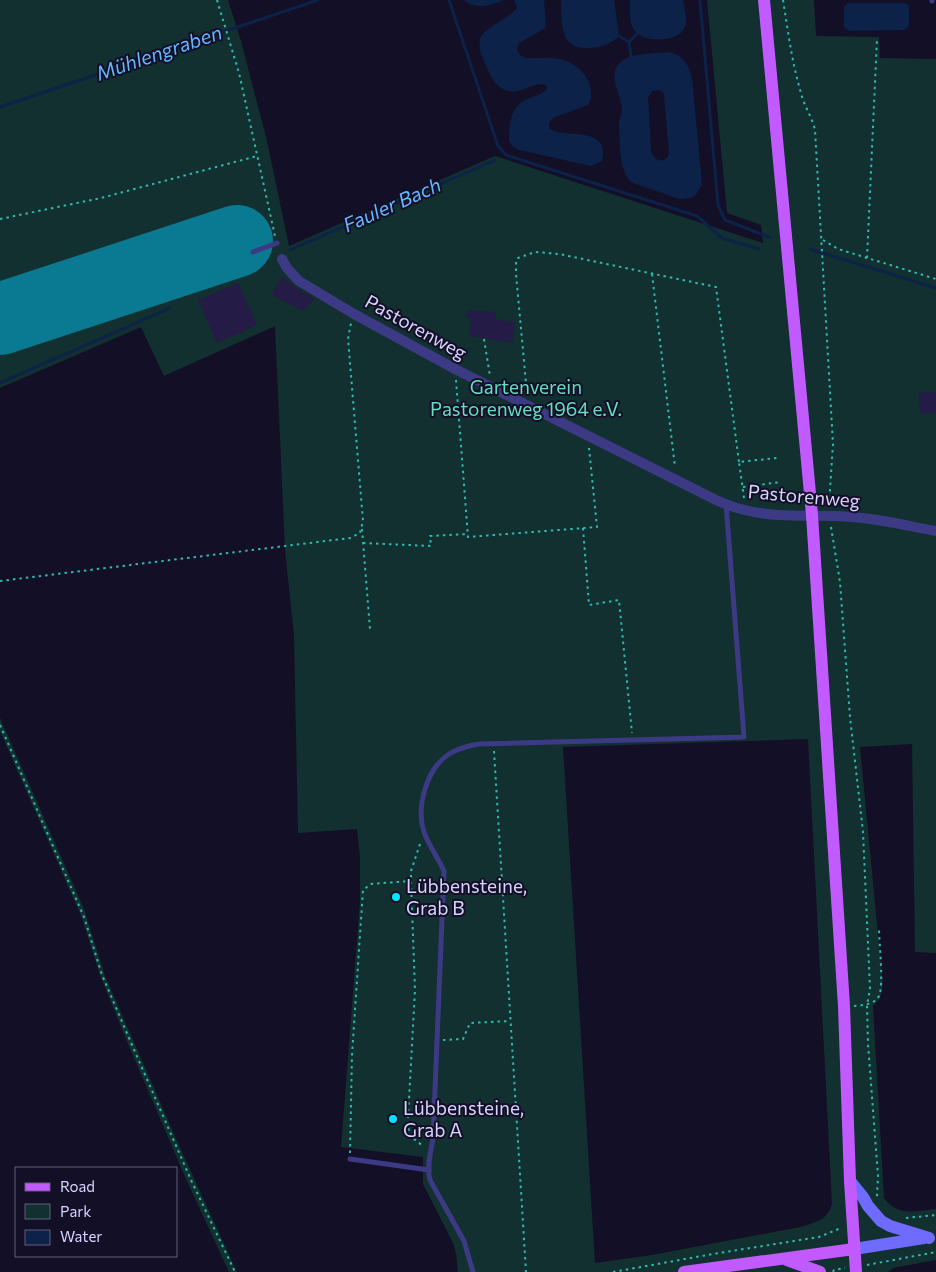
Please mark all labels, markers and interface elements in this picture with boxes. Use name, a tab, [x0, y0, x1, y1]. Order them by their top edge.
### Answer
water label: Mühlengraben	[92, 19, 225, 85]
water label: Fauler Bach	[339, 172, 444, 236]
street label: Pastorenweg	[361, 289, 471, 364]
park label: Gartenverein Pastorenweg 1964 e.V.	[430, 375, 622, 420]
street label: Pastorenweg	[747, 479, 861, 512]
place label: Lübbensteine, Grab B	[406, 874, 527, 919]
marker: Lübbensteine, Grab B	[390, 891, 402, 903]
place label: Lübbensteine, Grab A	[403, 1096, 524, 1141]
marker: Lübbensteine, Grab A	[387, 1113, 399, 1125]
legend	[15, 1167, 178, 1257]
text: Road	[60, 1177, 95, 1195]
text: Park	[60, 1202, 91, 1220]
text: Water	[60, 1227, 102, 1245]

